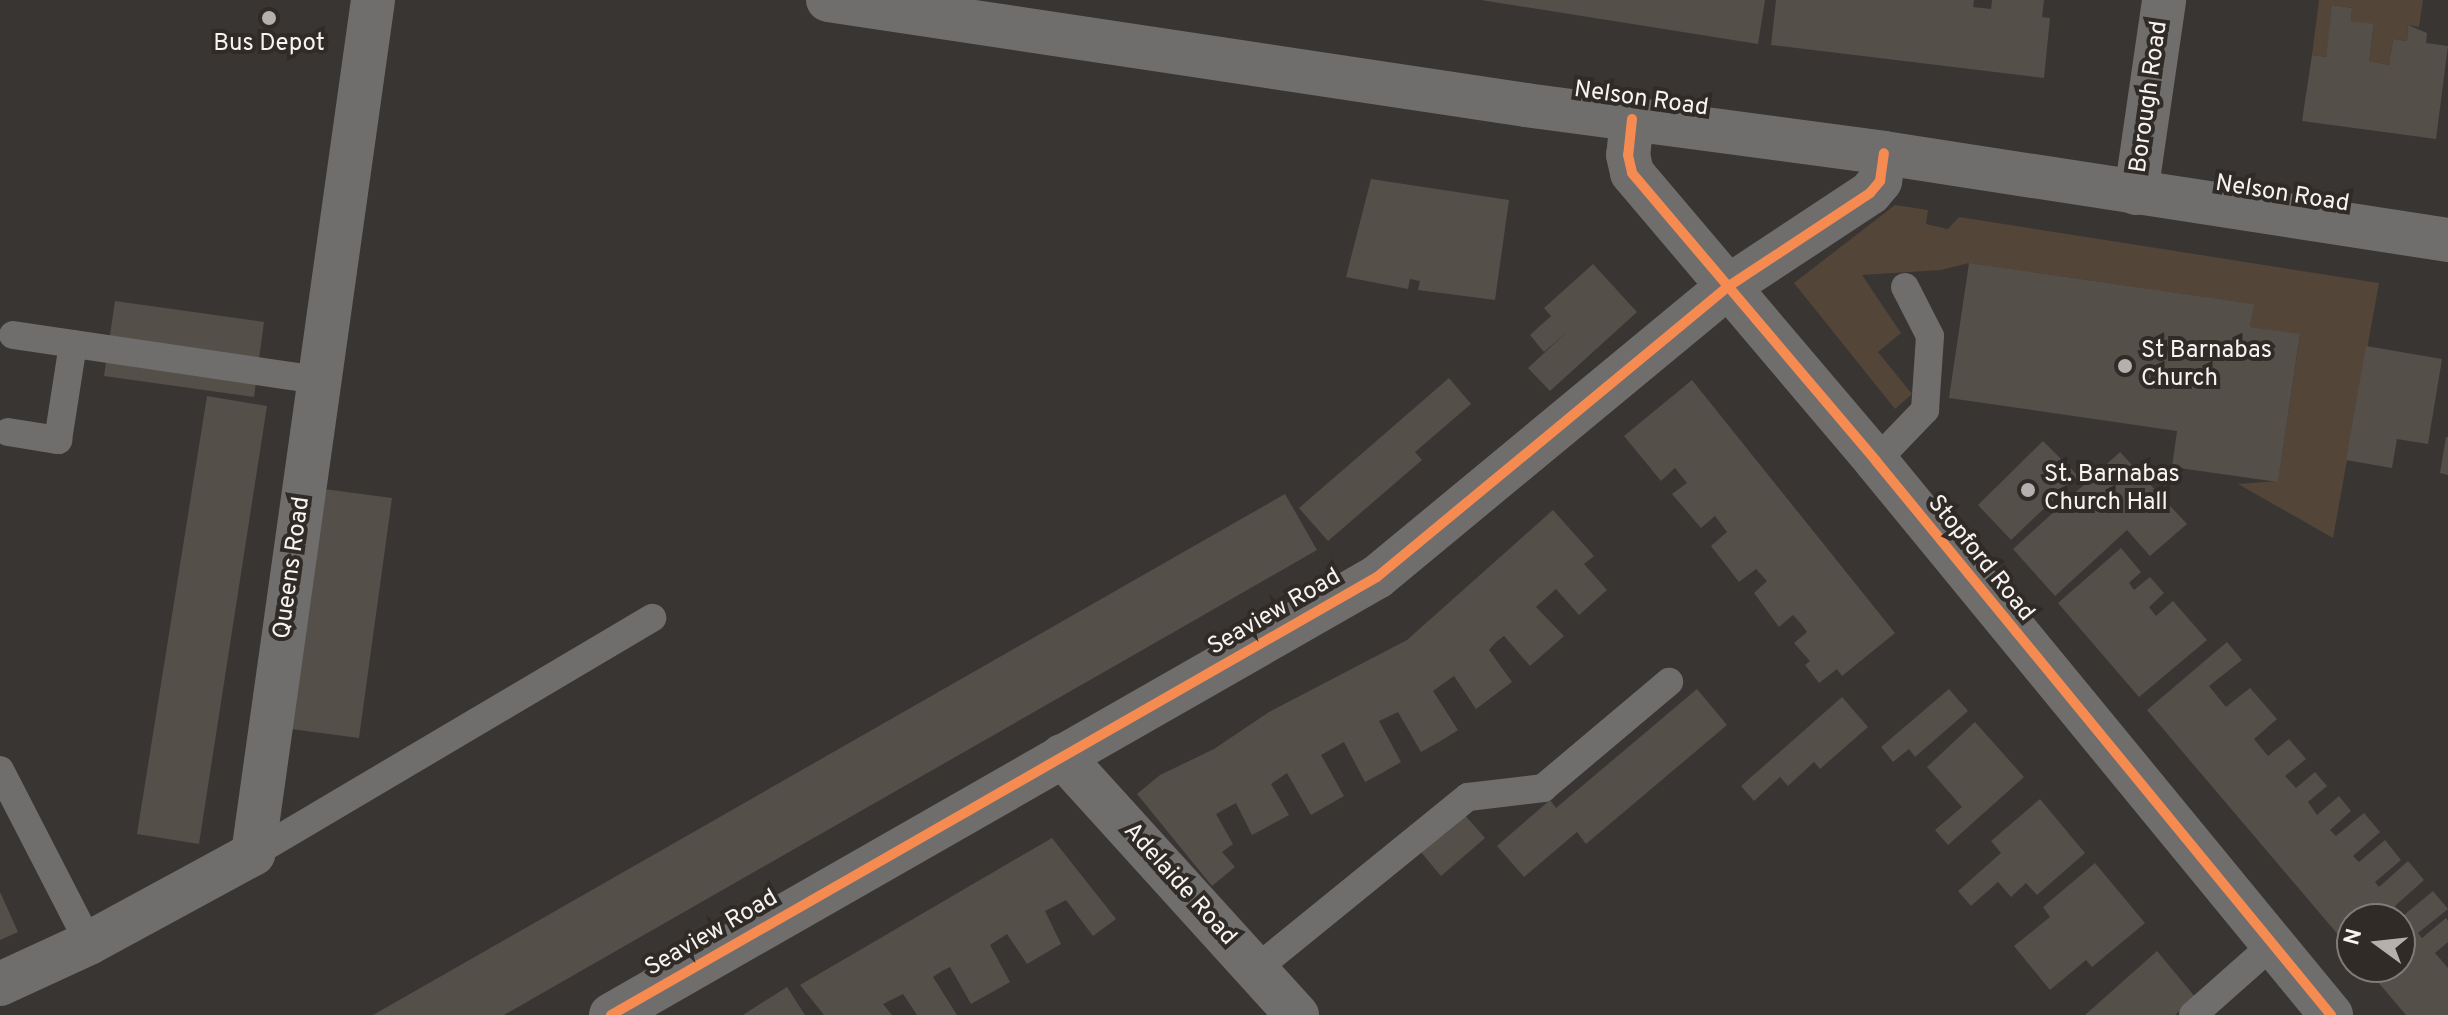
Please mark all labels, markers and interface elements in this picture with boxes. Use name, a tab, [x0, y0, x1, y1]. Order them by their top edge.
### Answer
marker: Bus Depot	[260, 9, 278, 27]
street label: Borough Road	[2125, 19, 2175, 175]
place label: Bus Depot	[213, 31, 325, 59]
street label: Nelson Road	[1572, 76, 1710, 124]
street label: Nelson Road	[2213, 170, 2351, 220]
place label: St Barnabas Church	[2141, 338, 2272, 394]
marker: St Barnabas Church	[2116, 357, 2134, 375]
place label: St. Barnabas Church Hall	[2044, 462, 2180, 518]
marker: St. Barnabas Church Hall	[2019, 481, 2037, 499]
street label: Stopford Road	[1920, 490, 2040, 628]
street label: Queens Road	[269, 495, 317, 641]
street label: Seaview Road	[1203, 563, 1347, 663]
street label: Adelaide Road	[1116, 818, 1242, 952]
street label: Seaview Road	[640, 884, 784, 984]
north arrow	[2336, 903, 2416, 983]
text: N	[2339, 926, 2369, 948]

